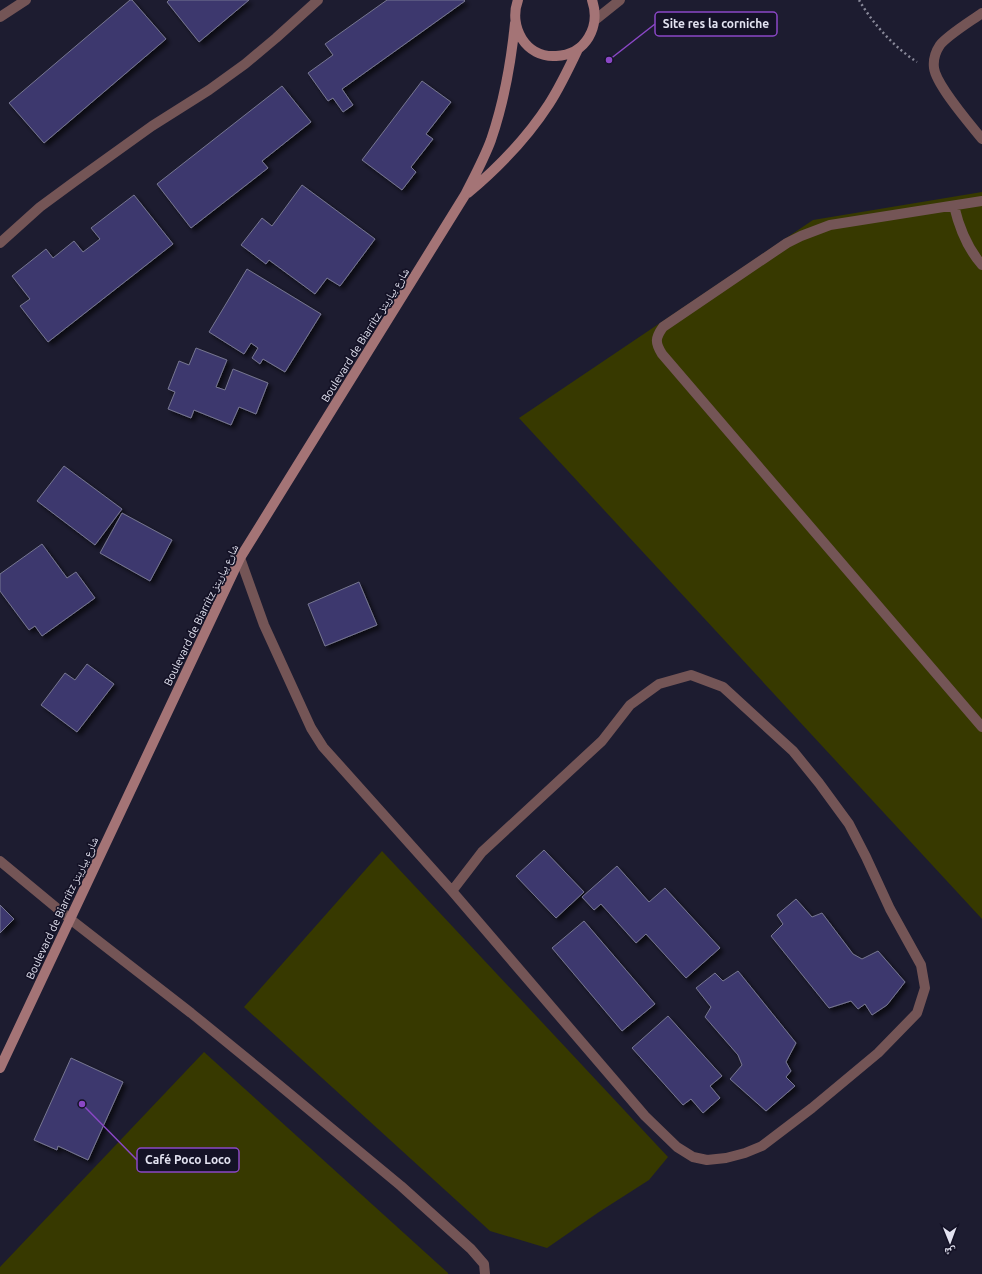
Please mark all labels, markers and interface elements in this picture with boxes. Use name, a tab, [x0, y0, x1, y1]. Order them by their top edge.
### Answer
callout: Site res la corniche	[655, 12, 777, 36]
text: Site res la corniche	[663, 17, 769, 30]
street label: Boulevard de Biarritz شارع بياريتز	[319, 266, 412, 405]
street label: Boulevard de Biarritz شارع بياريتز	[161, 542, 241, 688]
street label: Boulevard de Biarritz شارع بياريتز	[24, 835, 101, 981]
callout: Café Poco Loco	[137, 1148, 239, 1172]
text: Café Poco Loco	[145, 1153, 231, 1166]
north arrow	[930, 1222, 970, 1262]
text: ش	[944, 1244, 956, 1258]

